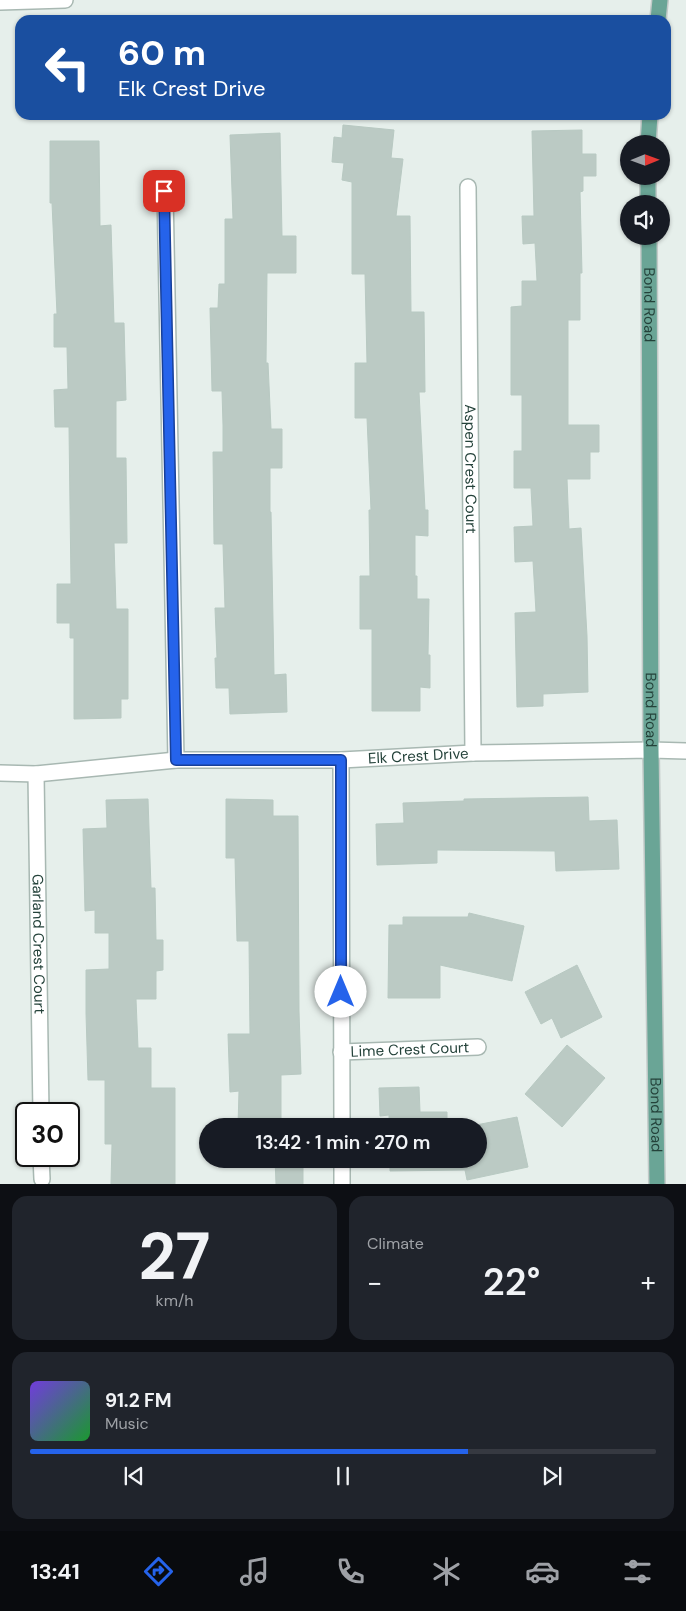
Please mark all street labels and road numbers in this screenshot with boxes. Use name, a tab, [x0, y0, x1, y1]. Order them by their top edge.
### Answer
street label: Bond Road	[639, 267, 659, 343]
street label: Aspen Crest Court	[460, 404, 481, 534]
street label: Bond Road	[641, 672, 661, 748]
street label: Elk Crest Drive	[367, 743, 469, 769]
street label: Garland Crest Court	[27, 874, 50, 1014]
street label: Lime Crest Court	[350, 1037, 470, 1062]
street label: Bond Road	[646, 1077, 667, 1153]

